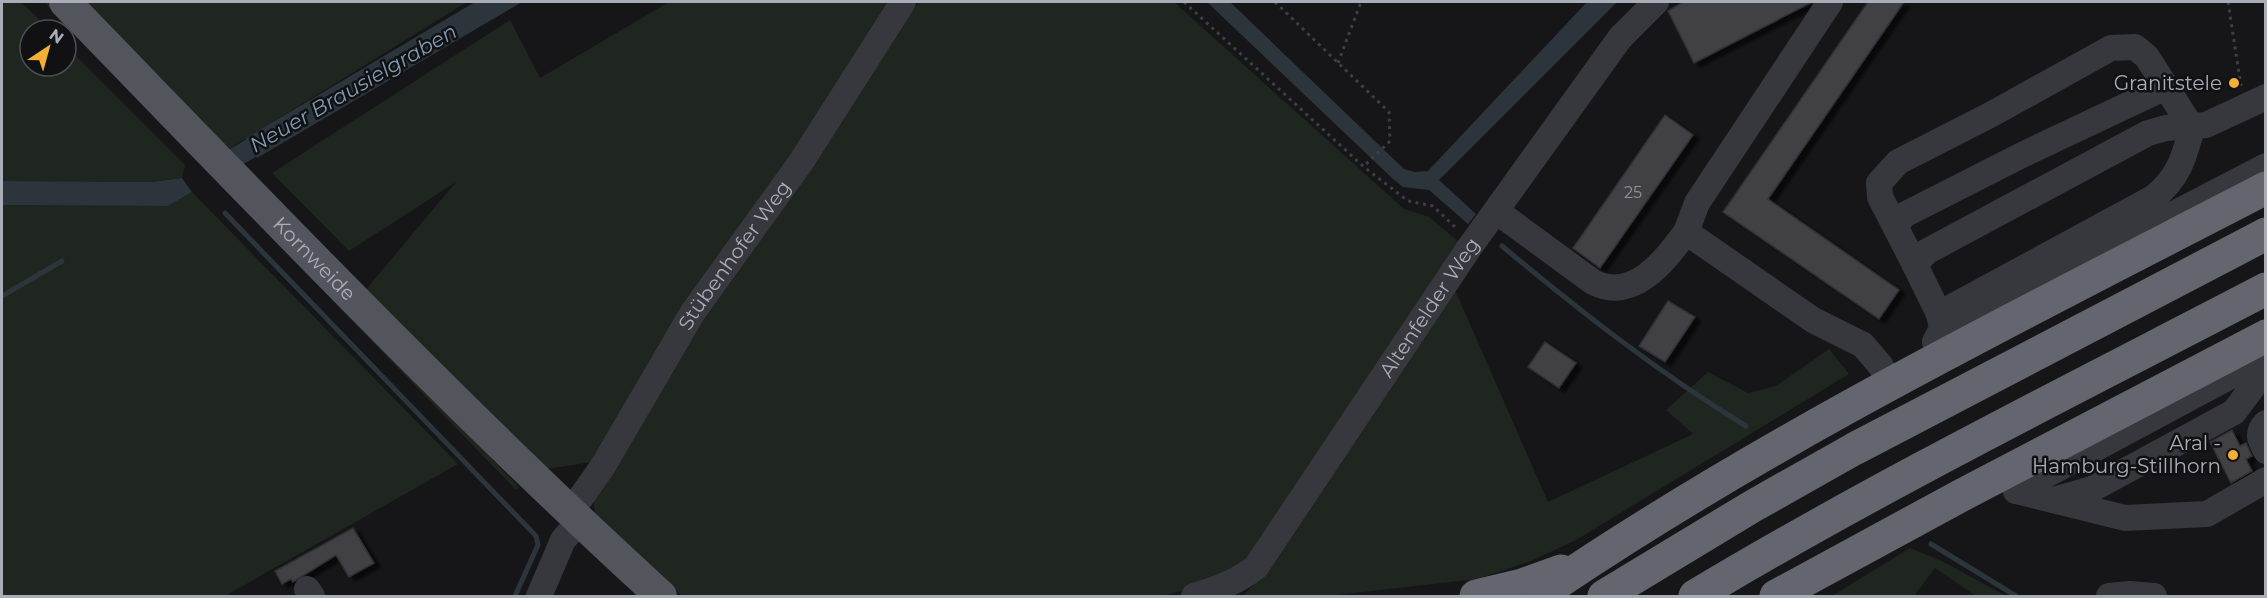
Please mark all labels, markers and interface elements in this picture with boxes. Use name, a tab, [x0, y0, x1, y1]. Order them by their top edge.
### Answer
north arrow	[18, 18, 78, 78]
water label: Neuer Brausielgraben	[245, 18, 461, 158]
text: N	[46, 25, 67, 48]
place label: Granitstele	[2114, 71, 2222, 95]
marker: Granitstele	[2227, 76, 2241, 90]
street label: Stübenhofer Weg	[673, 176, 796, 334]
house number: 25	[1624, 183, 1642, 202]
street label: Kornweide	[268, 212, 361, 306]
street label: Altenfelder Weg	[1374, 233, 1485, 382]
place label: Aral - Hamburg-Stillhorn	[2032, 431, 2221, 478]
marker: Aral - Hamburg-Stillhorn	[2226, 448, 2240, 462]

